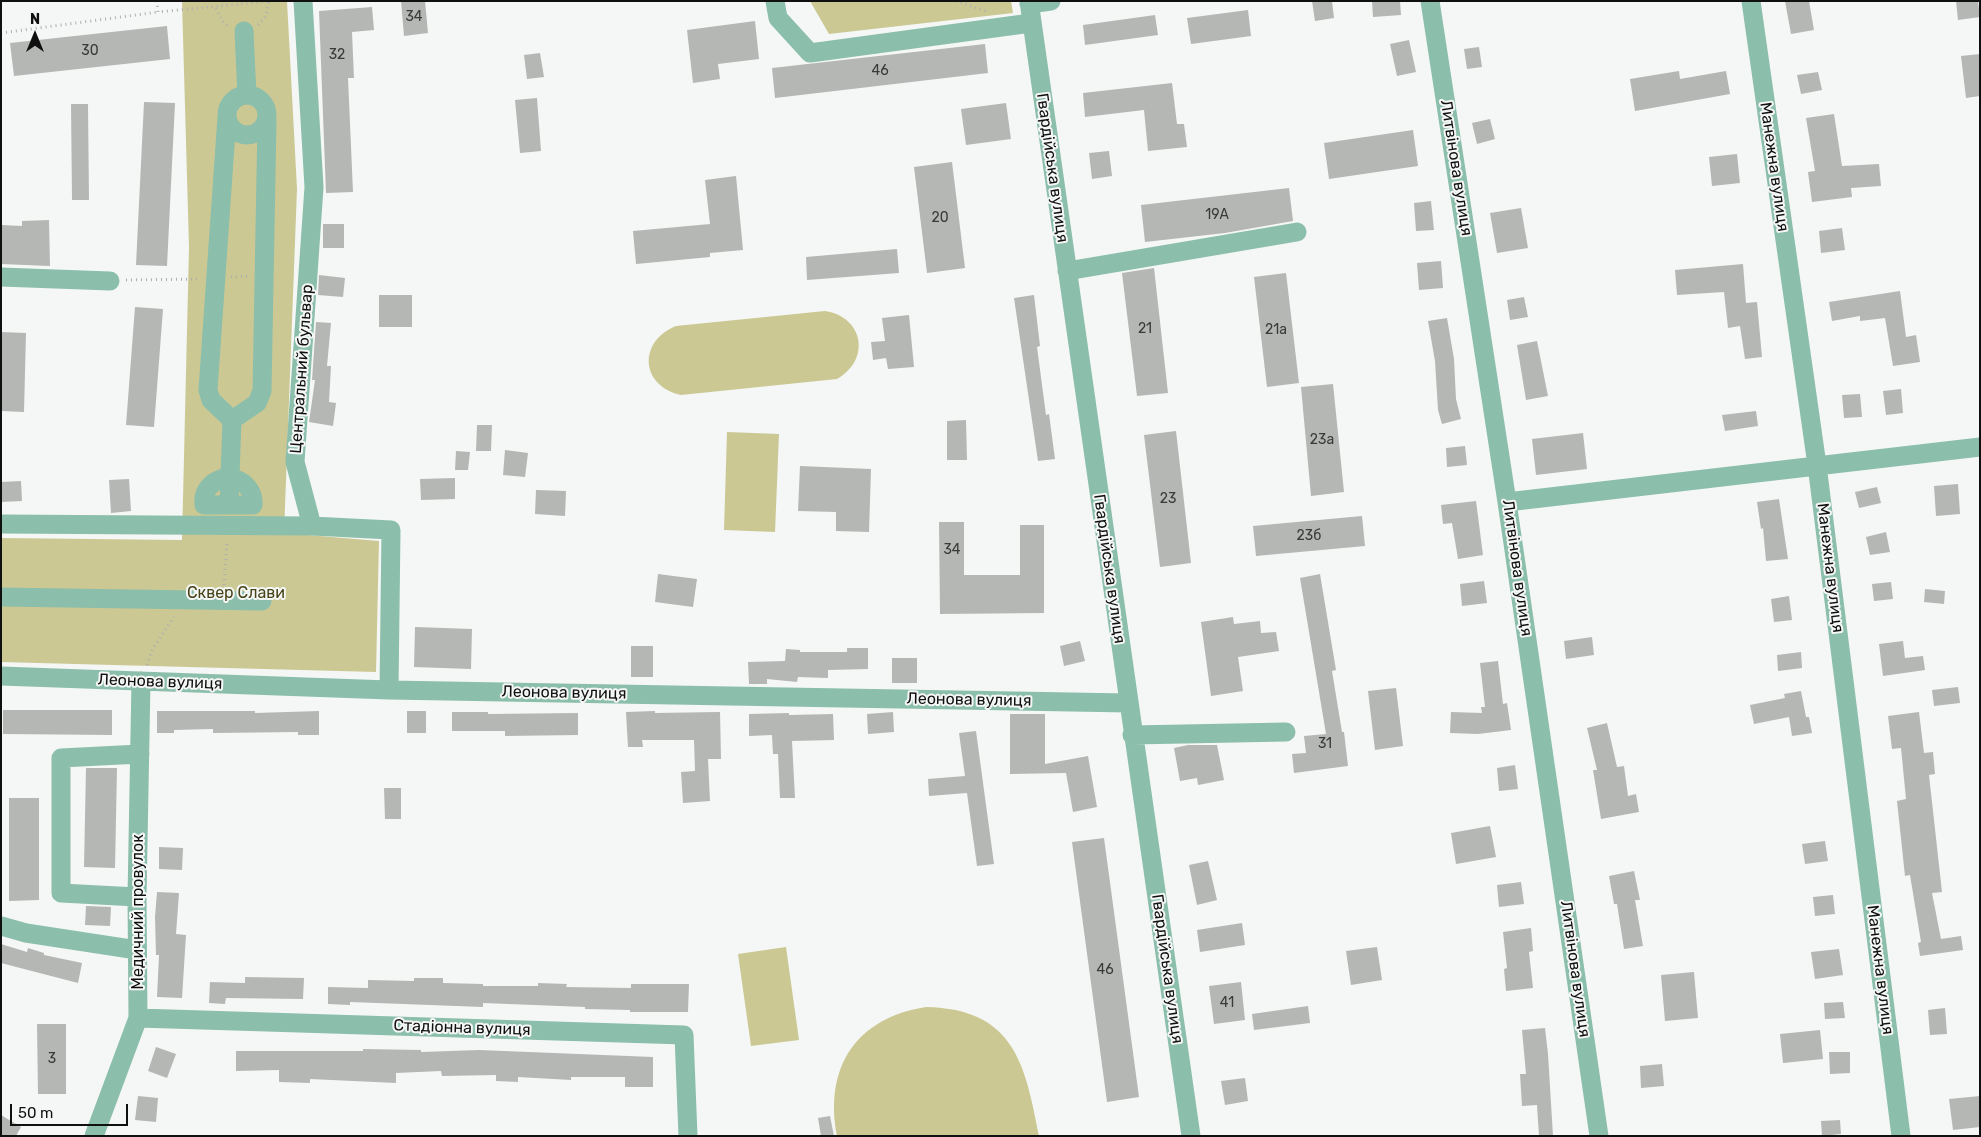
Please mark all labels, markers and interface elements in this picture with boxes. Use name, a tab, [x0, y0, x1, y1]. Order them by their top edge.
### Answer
house number: 34	[405, 9, 423, 25]
north arrow	[10, 10, 60, 60]
text: N	[30, 11, 40, 28]
house number: 30	[81, 43, 99, 59]
house number: 32	[329, 47, 345, 63]
house number: 46	[871, 63, 889, 79]
street label: Гвардійська вулиця	[1032, 92, 1072, 244]
street label: Литвінова вулиця	[1436, 99, 1476, 237]
street label: Манежна вулиця	[1755, 101, 1793, 233]
house number: 19А	[1205, 207, 1229, 223]
house number: 20	[931, 210, 949, 226]
street label: Центральний бульвар	[287, 284, 317, 454]
house number: 21	[1138, 321, 1152, 337]
house number: 21а	[1265, 322, 1287, 338]
house number: 23а	[1310, 432, 1334, 448]
house number: 23	[1160, 491, 1176, 507]
street label: Гвардійська вулиця	[1089, 493, 1129, 645]
street label: Литвінова вулиця	[1498, 499, 1536, 637]
street label: Манежна вулиця	[1813, 502, 1847, 634]
house number: 23б	[1297, 528, 1321, 544]
house number: 34	[943, 542, 961, 558]
park label: Сквер Слави	[187, 583, 285, 603]
street label: Леонова вулиця	[97, 670, 223, 694]
street label: Леонова вулиця	[501, 682, 627, 704]
street label: Леонова вулиця	[906, 689, 1032, 711]
house number: 31	[1318, 736, 1332, 752]
street label: Медичний провулок	[128, 834, 148, 990]
street label: Гвардійська вулиця	[1147, 893, 1187, 1045]
street label: Литвінова вулиця	[1556, 900, 1594, 1038]
street label: Манежна вулиця	[1863, 904, 1897, 1036]
house number: 46	[1096, 962, 1114, 978]
house number: 41	[1220, 995, 1234, 1011]
street label: Стадіонна вулиця	[393, 1016, 531, 1040]
house number: 3	[48, 1051, 56, 1067]
scale bar	[12, 1094, 130, 1126]
text: 50 m	[18, 1104, 53, 1122]

